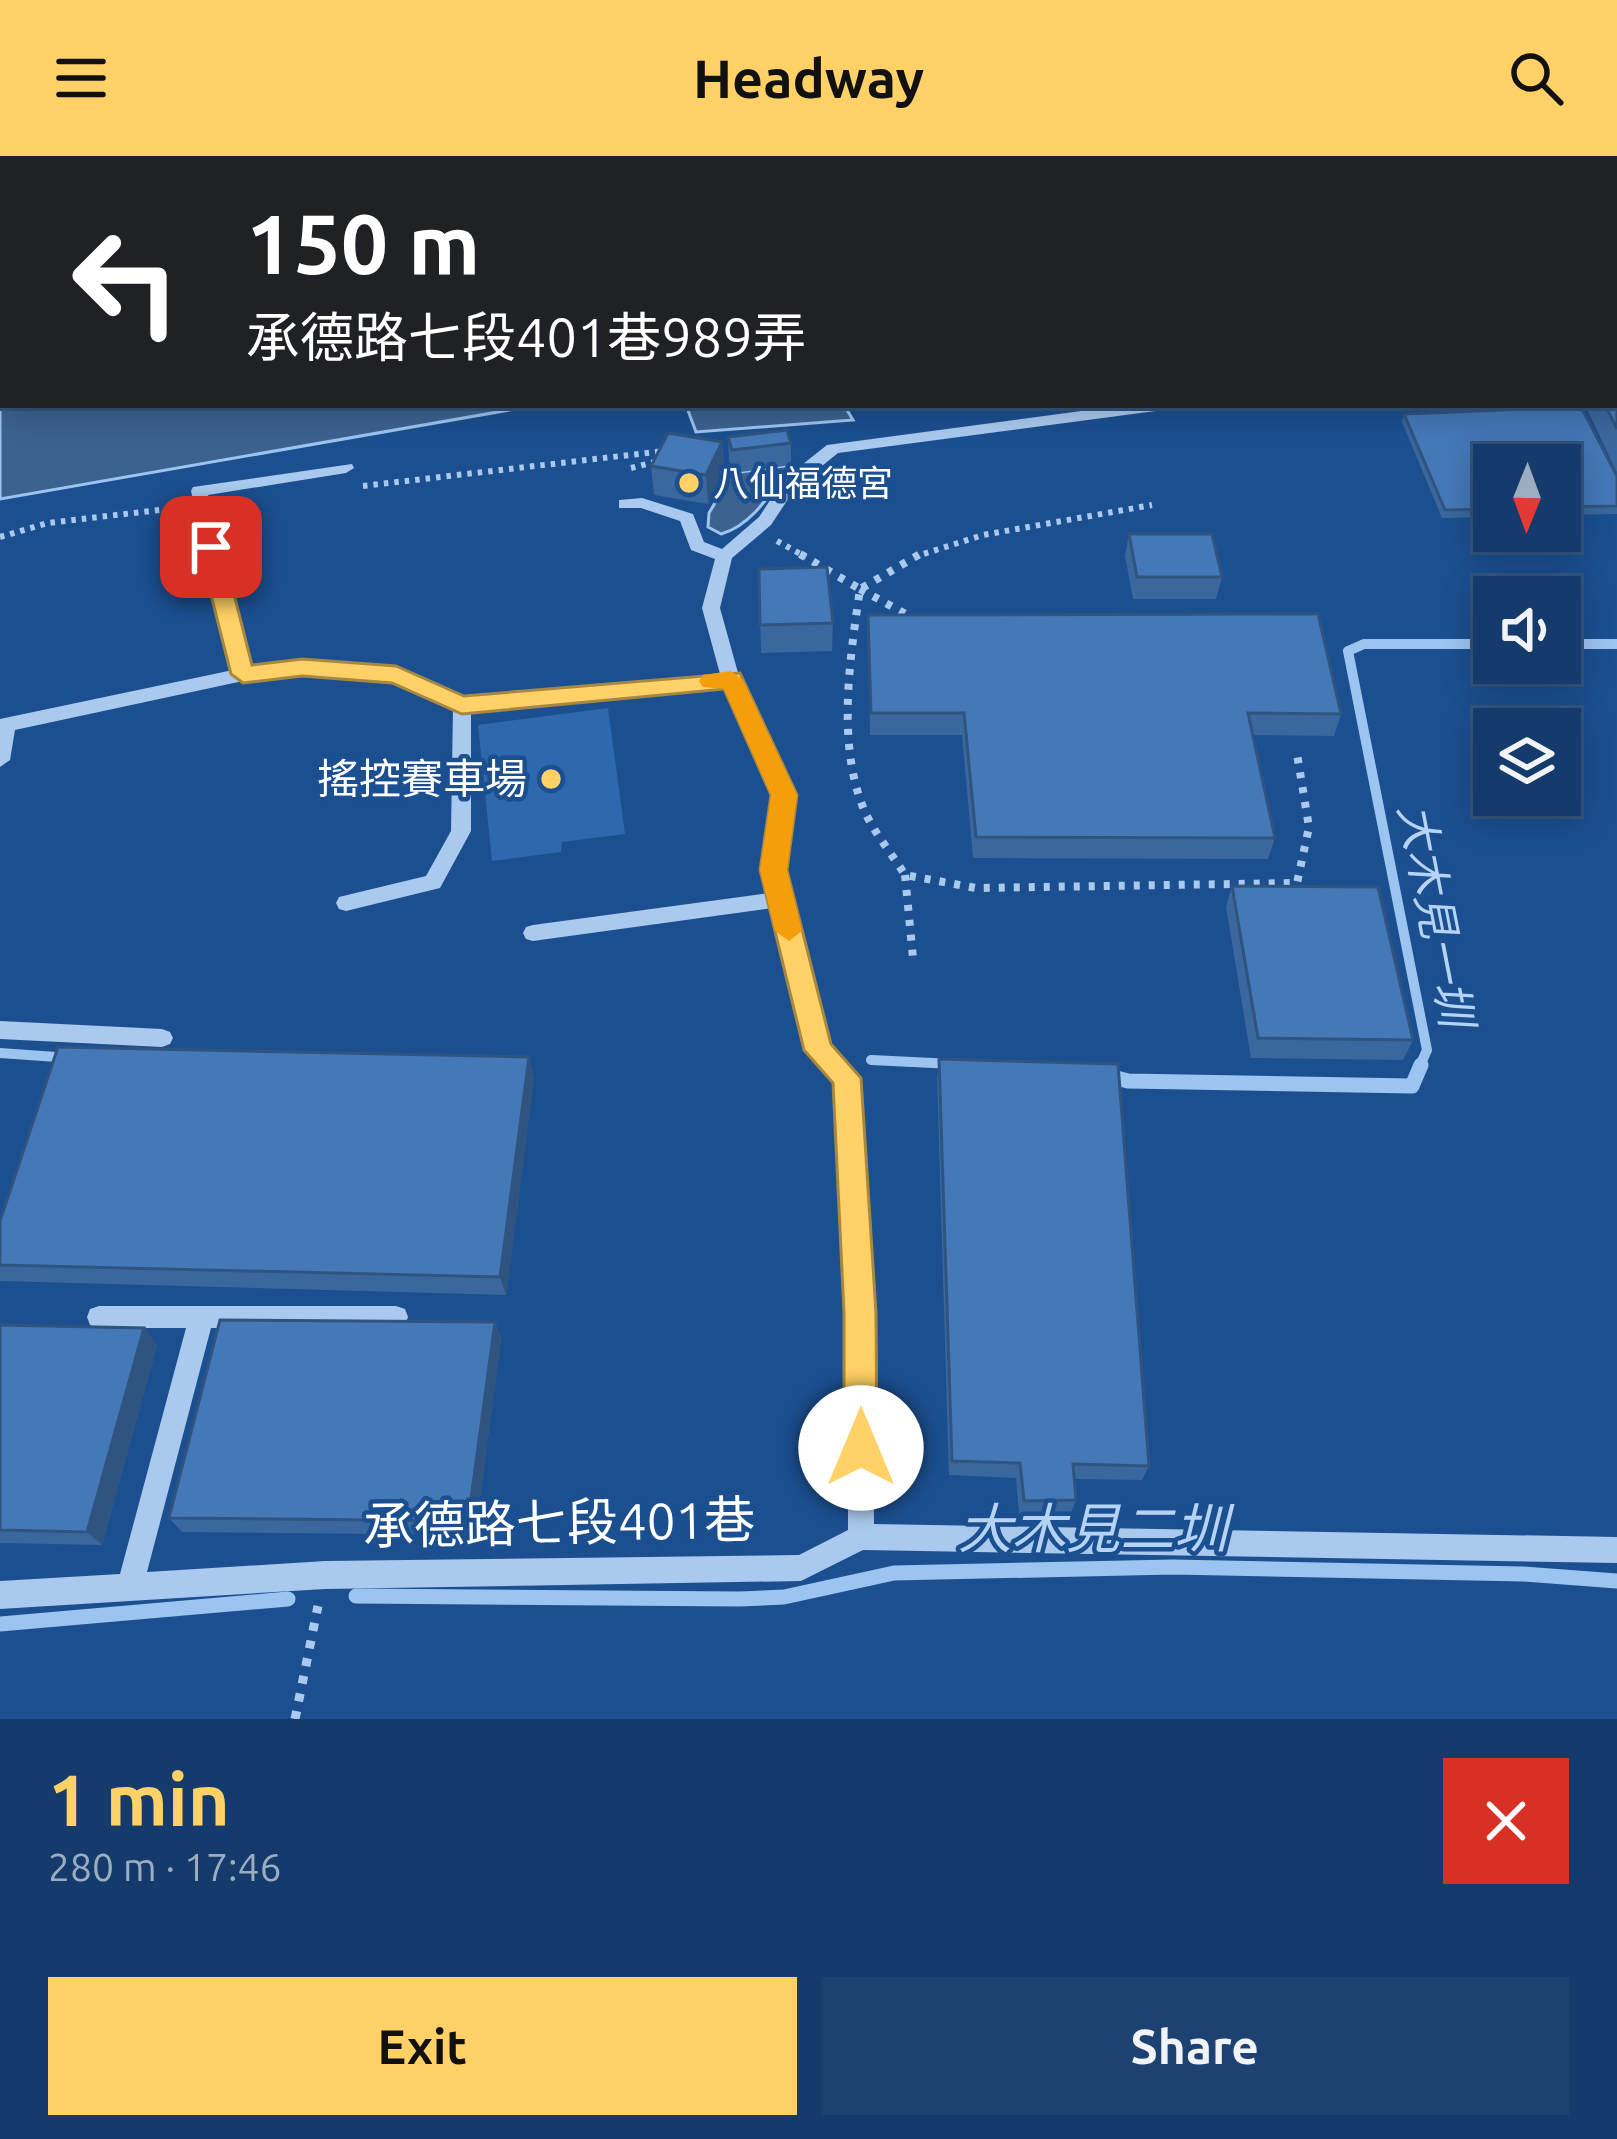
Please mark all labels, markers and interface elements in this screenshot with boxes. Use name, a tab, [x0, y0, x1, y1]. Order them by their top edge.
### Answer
icon: menu	[48, 45, 114, 111]
icon: search	[1503, 45, 1569, 111]
text: Headway	[693, 48, 924, 108]
text: 150 m	[246, 196, 480, 290]
icon: left	[48, 204, 204, 360]
text: 承德路七段401巷989弄	[246, 307, 807, 367]
north arrow	[1473, 444, 1581, 552]
map controls	[1473, 444, 1581, 816]
place label: 八仙福德宮	[713, 462, 893, 503]
marker: 八仙福德宮	[676, 470, 702, 496]
pin	[160, 496, 262, 598]
icon: arrive	[178, 514, 244, 580]
button: sound	[1473, 576, 1581, 684]
button: layers	[1473, 708, 1581, 816]
place label: 搖控賽車場	[317, 755, 527, 802]
marker: 搖控賽車場	[538, 766, 564, 792]
water label: 大木見一圳	[1390, 800, 1484, 1036]
position arrow	[798, 1385, 924, 1511]
street label: 承德路七段401巷	[362, 1490, 756, 1554]
water label: 大木見二圳	[958, 1498, 1235, 1558]
button: close	[1443, 1758, 1569, 1884]
text: 1 min	[48, 1759, 230, 1840]
text: 280 m · 17:46	[48, 1845, 282, 1888]
button: Exit	[48, 1977, 797, 2115]
button: Share	[821, 1977, 1569, 2115]

